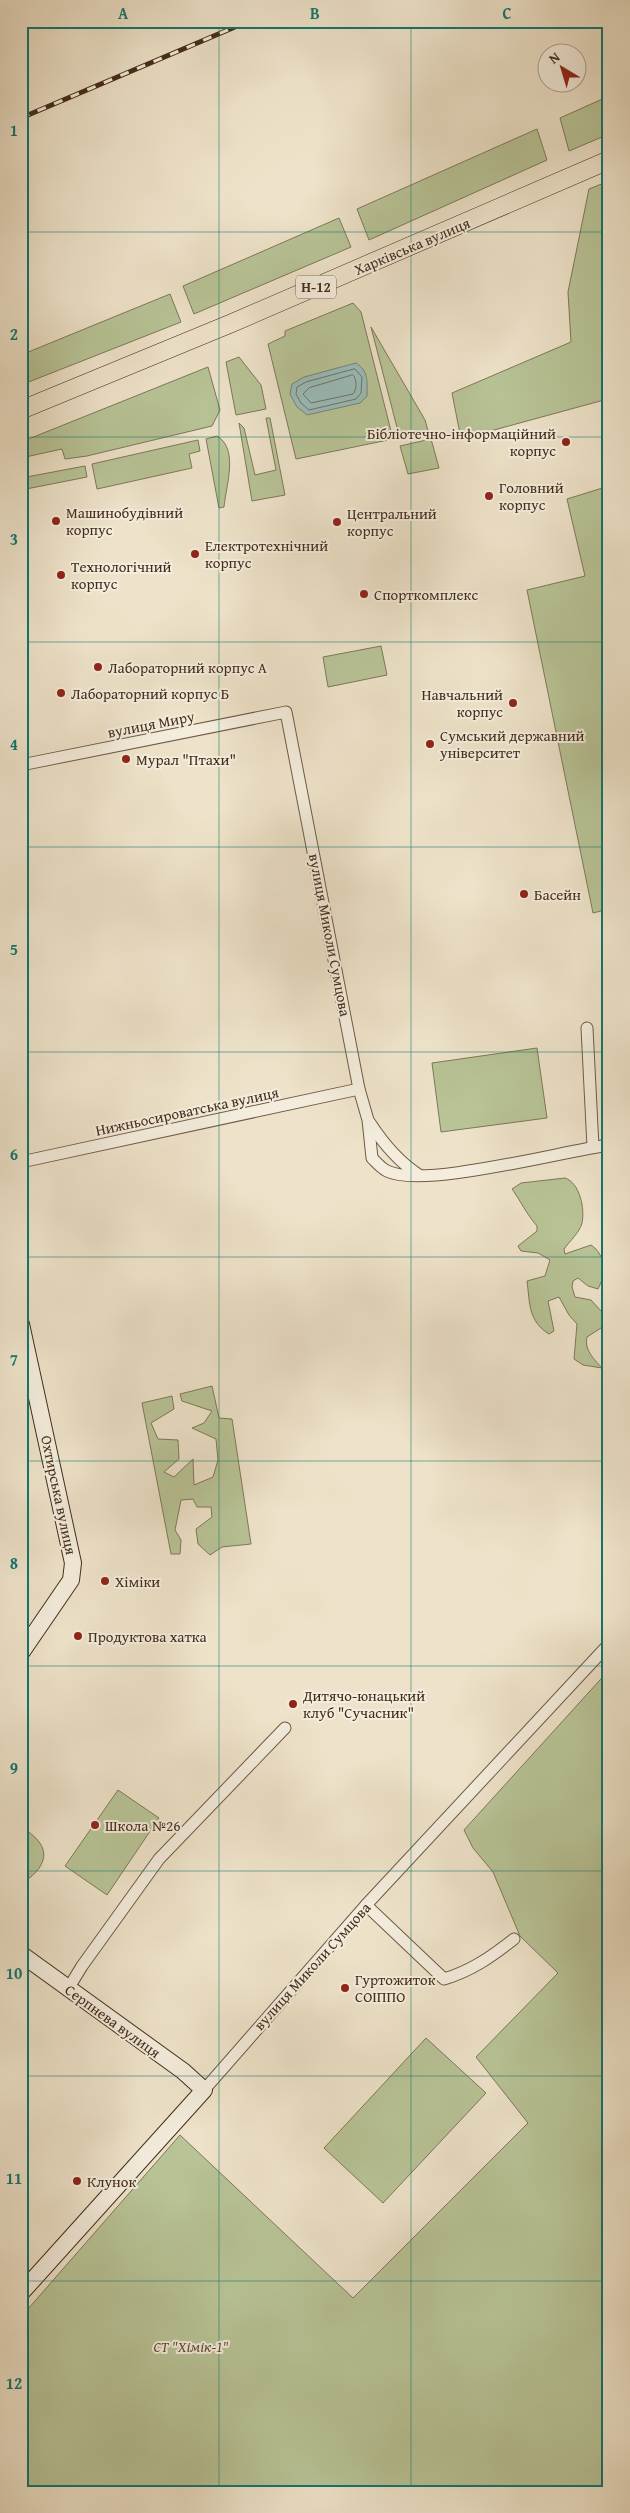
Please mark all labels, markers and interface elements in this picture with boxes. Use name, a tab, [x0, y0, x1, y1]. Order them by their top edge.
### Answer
text: A	[118, 1, 129, 25]
text: B	[310, 1, 320, 25]
text: C	[502, 1, 512, 25]
north arrow	[538, 42, 588, 92]
text: N	[544, 47, 564, 69]
text: 1	[10, 118, 18, 142]
street label: Харківська вулиця	[351, 212, 474, 280]
road number: Н-12	[296, 276, 336, 298]
text: 2	[10, 322, 18, 346]
place label: Бібліотечно-інформаційний корпус	[367, 423, 556, 461]
marker: Бібліотечно-інформаційний корпус	[560, 436, 572, 448]
place label: Головний корпус	[499, 477, 564, 515]
marker: Головний корпус	[483, 490, 495, 502]
place label: Машинобудівний корпус	[66, 502, 183, 540]
place label: Центральний корпус	[347, 503, 437, 541]
marker: Машинобудівний корпус	[50, 515, 62, 527]
marker: Центральний корпус	[331, 516, 343, 528]
text: 3	[10, 527, 18, 551]
place label: Електротехнічний корпус	[205, 535, 328, 573]
marker: Електротехнічний корпус	[189, 548, 201, 560]
place label: Технологічний корпус	[71, 556, 172, 594]
marker: Технологічний корпус	[55, 569, 67, 581]
place label: Спорткомплекс	[374, 584, 478, 605]
marker: Спорткомплекс	[358, 588, 370, 600]
place label: Лабораторний корпус А	[108, 657, 267, 678]
marker: Лабораторний корпус А	[92, 661, 104, 673]
place label: Лабораторний корпус Б	[71, 683, 229, 704]
place label: Навчальний корпус	[422, 684, 503, 722]
marker: Лабораторний корпус Б	[55, 687, 67, 699]
marker: Навчальний корпус	[507, 697, 519, 709]
street label: вулиця Миру	[106, 705, 197, 743]
place label: Сумський державний університет	[439, 725, 585, 763]
text: 4	[10, 732, 18, 756]
marker: Сумський державний університет	[424, 738, 436, 750]
place label: Мурал "Птахи"	[136, 749, 236, 770]
marker: Мурал "Птахи"	[120, 753, 132, 765]
street label: вулиця Миколи Сумцова	[304, 852, 356, 1019]
place label: Басейн	[534, 884, 581, 905]
marker: Басейн	[518, 888, 530, 900]
text: 5	[10, 937, 18, 961]
street label: Нижньосироватська вулиця	[94, 1081, 281, 1141]
text: 6	[10, 1142, 18, 1166]
text: 7	[10, 1347, 18, 1371]
street label: Охтирська вулиця	[36, 1433, 82, 1557]
text: 8	[10, 1551, 18, 1575]
place label: Хіміки	[115, 1571, 160, 1592]
marker: Хіміки	[99, 1575, 111, 1587]
place label: Продуктова хатка	[88, 1626, 208, 1647]
marker: Продуктова хатка	[72, 1630, 84, 1642]
place label: Дитячо-юнацький клуб "Сучасник"	[302, 1685, 425, 1723]
marker: Дитячо-юнацький клуб "Сучасник"	[287, 1698, 299, 1710]
text: 9	[10, 1756, 18, 1780]
place label: Школа №26	[105, 1815, 180, 1836]
marker: Школа №26	[89, 1819, 101, 1831]
street label: вулиця Миколи Сумцова	[249, 1897, 376, 2034]
text: 10	[6, 1961, 22, 1985]
place label: Гуртожиток СОІППО	[355, 1969, 436, 2007]
street label: Серпнева вулиця	[61, 1979, 165, 2063]
marker: Гуртожиток СОІППО	[339, 1982, 351, 1994]
text: 11	[6, 2166, 22, 2190]
place label: Клунок	[87, 2171, 136, 2192]
marker: Клунок	[71, 2175, 83, 2187]
park label: СТ "Хімік-1"	[153, 2336, 229, 2357]
text: 12	[6, 2371, 22, 2395]

